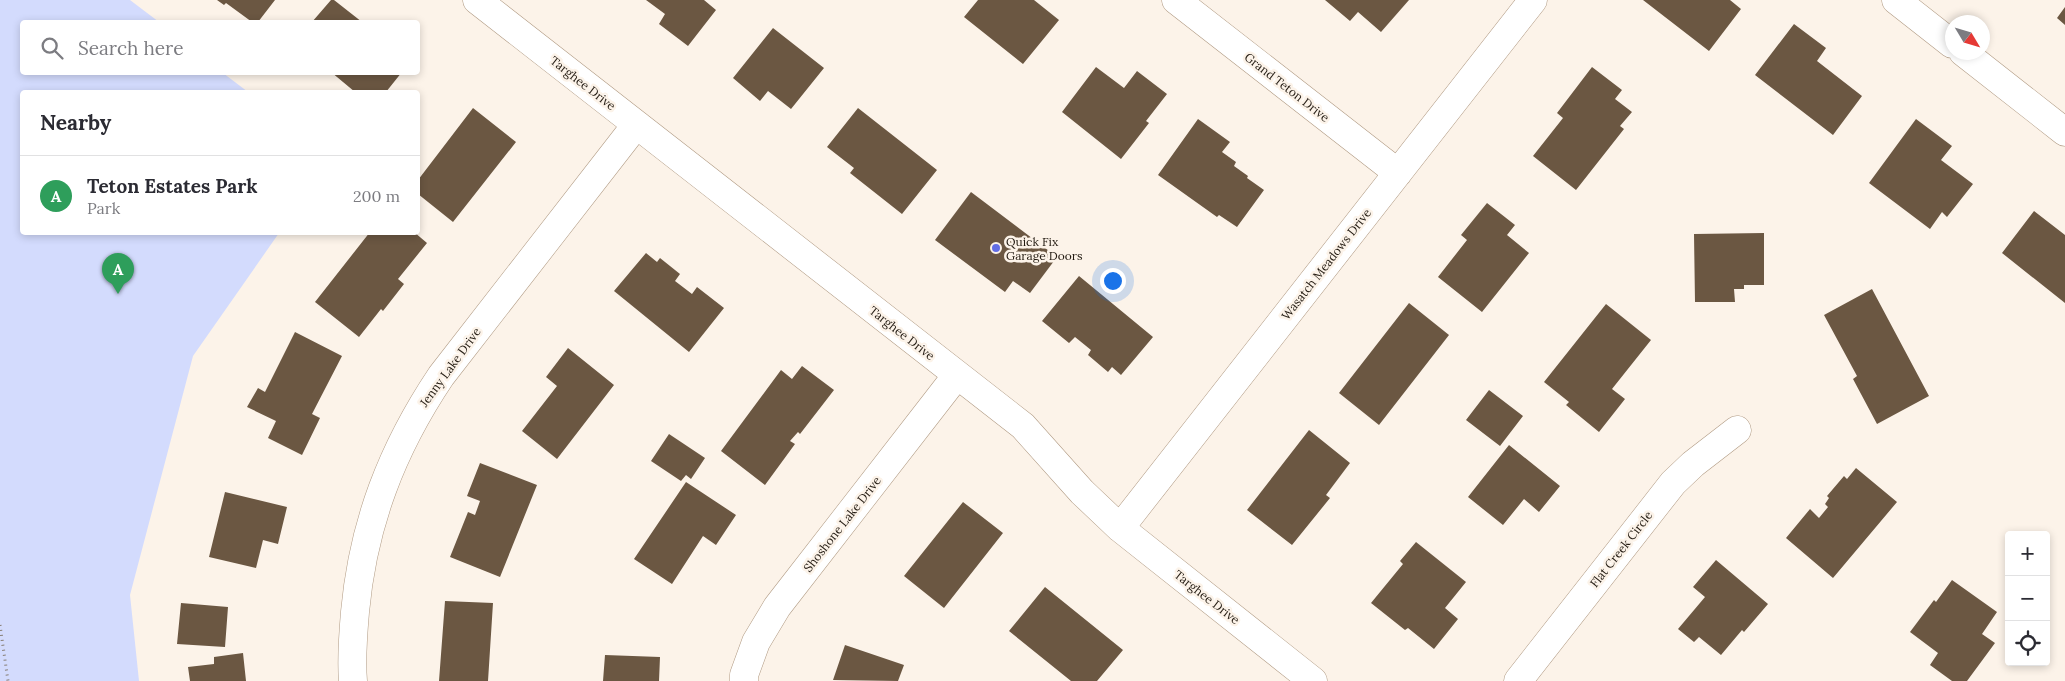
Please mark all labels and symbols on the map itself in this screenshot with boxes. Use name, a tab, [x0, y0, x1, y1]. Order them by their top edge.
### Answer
north arrow	[1945, 15, 1990, 60]
street label: Grand Teton Drive	[1242, 49, 1333, 125]
street label: Targhee Drive	[547, 53, 619, 114]
street label: Wasatch Meadows Drive	[1278, 205, 1374, 322]
place label: Quick Fix Garage Doors	[1006, 234, 1083, 263]
marker: Quick Fix Garage Doors	[990, 242, 1002, 254]
pin: A	[102, 253, 134, 294]
your location	[1100, 268, 1126, 294]
street label: Targhee Drive	[866, 303, 938, 364]
street label: Jenny Lake Drive	[416, 324, 484, 410]
street label: Shoshone Lake Drive	[800, 473, 884, 575]
street label: Flat Creek Circle	[1587, 507, 1656, 590]
street label: Targhee Drive	[1171, 567, 1243, 628]

